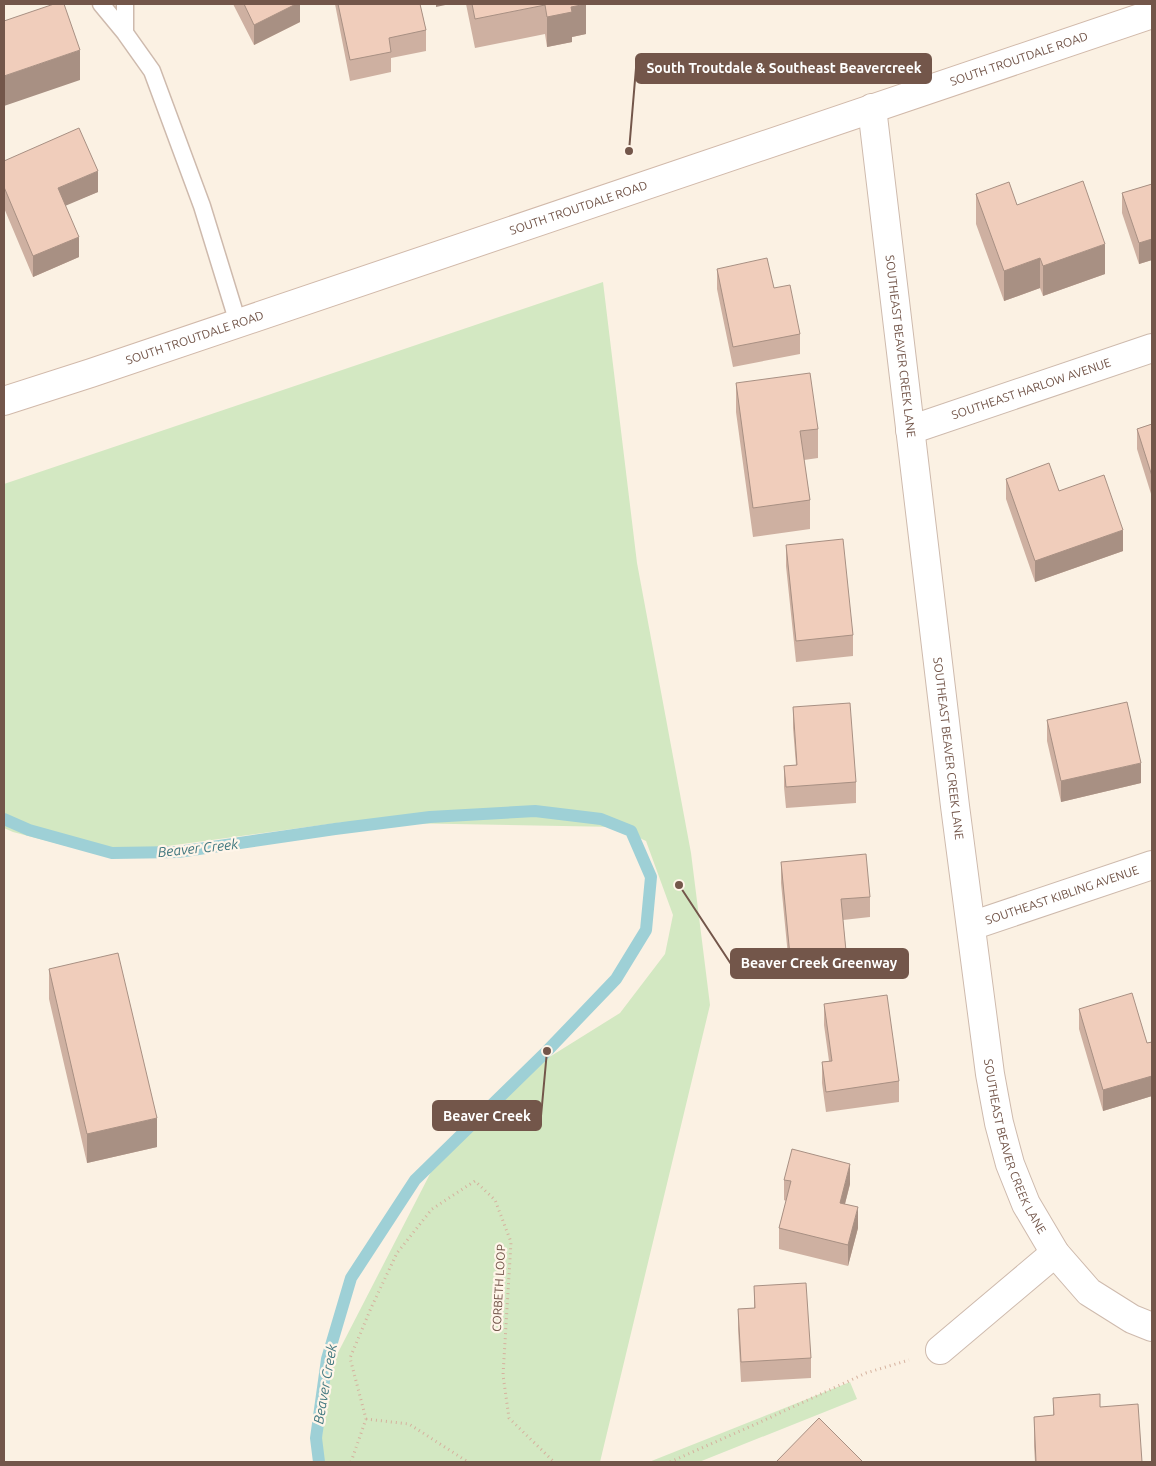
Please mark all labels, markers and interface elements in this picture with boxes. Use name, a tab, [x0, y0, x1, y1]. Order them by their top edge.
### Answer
street label: SOUTH TROUTDALE ROAD	[948, 29, 1089, 88]
callout: South Troutdale & Southeast Beavercreek	[636, 54, 931, 83]
text: South Troutdale & Southeast Beavercreek	[646, 60, 922, 76]
street label: SOUTH TROUTDALE ROAD	[508, 178, 649, 237]
street label: SOUTHEAST BEAVER CREEK LANE	[884, 254, 918, 439]
street label: SOUTH TROUTDALE ROAD	[124, 308, 265, 367]
street label: SOUTHEAST HARLOW AVENUE	[950, 355, 1113, 421]
street label: SOUTHEAST BEAVER CREEK LANE	[931, 656, 966, 841]
water label: Beaver Creek	[157, 836, 240, 860]
street label: SOUTHEAST KIBLING AVENUE	[983, 863, 1140, 927]
callout: Beaver Creek Greenway	[731, 949, 908, 978]
text: Beaver Creek Greenway	[741, 955, 898, 971]
street label: SOUTHEAST BEAVER CREEK LANE	[982, 1058, 1049, 1236]
callout: Beaver Creek	[433, 1101, 541, 1130]
text: Beaver Creek	[443, 1108, 531, 1124]
street label: CORBETH LOOP	[490, 1244, 507, 1332]
water label: Beaver Creek	[310, 1342, 340, 1425]

